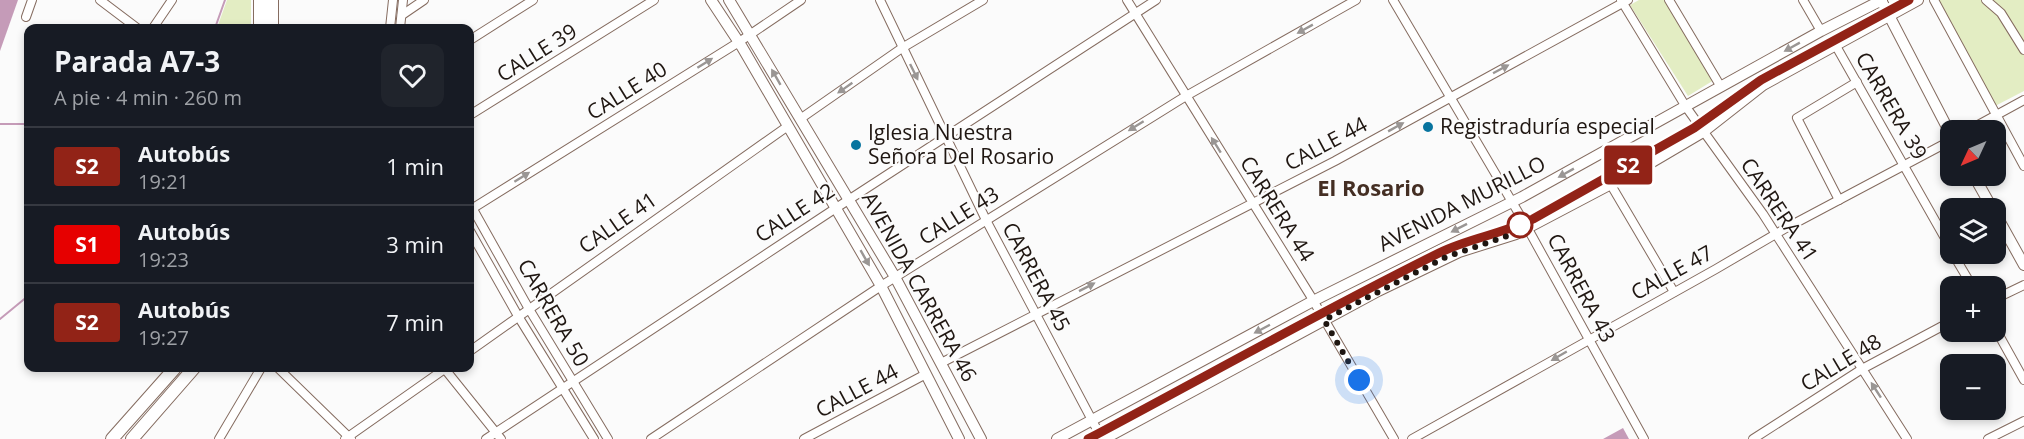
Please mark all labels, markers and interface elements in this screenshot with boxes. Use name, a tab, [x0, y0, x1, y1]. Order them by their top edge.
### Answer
street label: CALLE 39	[491, 17, 582, 88]
one-way arrow	[1297, 23, 1313, 34]
text: Parada A7-3	[54, 42, 220, 80]
one-way arrow	[1783, 42, 1800, 52]
button: heart	[381, 44, 444, 107]
street label: CARRERA 39	[1850, 47, 1934, 164]
street label: CALLE 40	[581, 55, 672, 126]
one-way arrow	[697, 58, 713, 69]
one-way arrow	[909, 63, 919, 81]
one-way arrow	[1493, 64, 1510, 74]
one-way arrow	[770, 69, 781, 85]
one-way arrow	[837, 82, 853, 93]
text: A pie · 4 min · 260 m	[54, 84, 242, 111]
street label: CALLE 44	[1279, 110, 1372, 177]
place label: Registraduría especial	[1440, 112, 1655, 140]
place label: Iglesia Nuestra Señora Del Rosario	[868, 118, 1054, 170]
marker: Registraduría especial	[1421, 120, 1435, 134]
north arrow	[1940, 120, 2006, 186]
map controls	[1940, 120, 2006, 420]
one-way arrow	[1128, 121, 1144, 132]
one-way arrow	[1388, 122, 1405, 132]
one-way arrow	[1210, 137, 1221, 153]
text: Autobús	[138, 138, 230, 168]
marker: Iglesia Nuestra Señora Del Rosario	[849, 138, 863, 152]
line badge: S2	[1601, 146, 1655, 184]
street label: AVENIDA MURILLO	[1373, 149, 1550, 257]
street label: CARRERA 44	[1234, 150, 1321, 267]
text: 1 min	[386, 151, 444, 181]
text: S2	[1616, 151, 1640, 179]
text: S2	[75, 152, 99, 180]
street label: CARRERA 41	[1735, 152, 1825, 267]
text: 19:21	[138, 168, 189, 195]
one-way arrow	[1558, 168, 1575, 178]
one-way arrow	[514, 172, 530, 183]
district label: El Rosario	[1317, 172, 1425, 202]
street label: CALLE 42	[749, 176, 840, 248]
street label: CALLE 43	[913, 180, 1004, 251]
street label: CALLE 41	[573, 185, 662, 259]
street label: AVENIDA CARRERA 46	[856, 187, 984, 386]
button: layers	[1940, 198, 2006, 264]
unlabelled marker	[1507, 212, 1533, 238]
text: Autobús	[138, 216, 230, 246]
street label: CARRERA 45	[996, 217, 1077, 336]
one-way arrow	[1451, 224, 1468, 233]
street label: CARRERA 43	[1541, 228, 1622, 347]
text: 3 min	[386, 229, 444, 259]
text: S1	[75, 230, 99, 258]
street label: CALLE 47	[1626, 238, 1717, 306]
text: 19:23	[138, 246, 189, 273]
one-way arrow	[860, 250, 870, 267]
street label: CARRERA 50	[512, 254, 596, 371]
button: +	[1940, 276, 2006, 342]
one-way arrow	[1079, 282, 1096, 291]
text: Autobús	[138, 294, 230, 324]
text: 7 min	[386, 307, 444, 337]
text: S2	[75, 308, 99, 336]
text: 19:27	[138, 324, 189, 351]
one-way arrow	[1253, 324, 1270, 334]
street label: CALLE 48	[1795, 327, 1886, 397]
one-way arrow	[1551, 351, 1567, 362]
button: −	[1940, 354, 2006, 420]
street label: CALLE 44	[810, 357, 903, 424]
your location	[1344, 365, 1374, 395]
one-way arrow	[1870, 382, 1881, 398]

